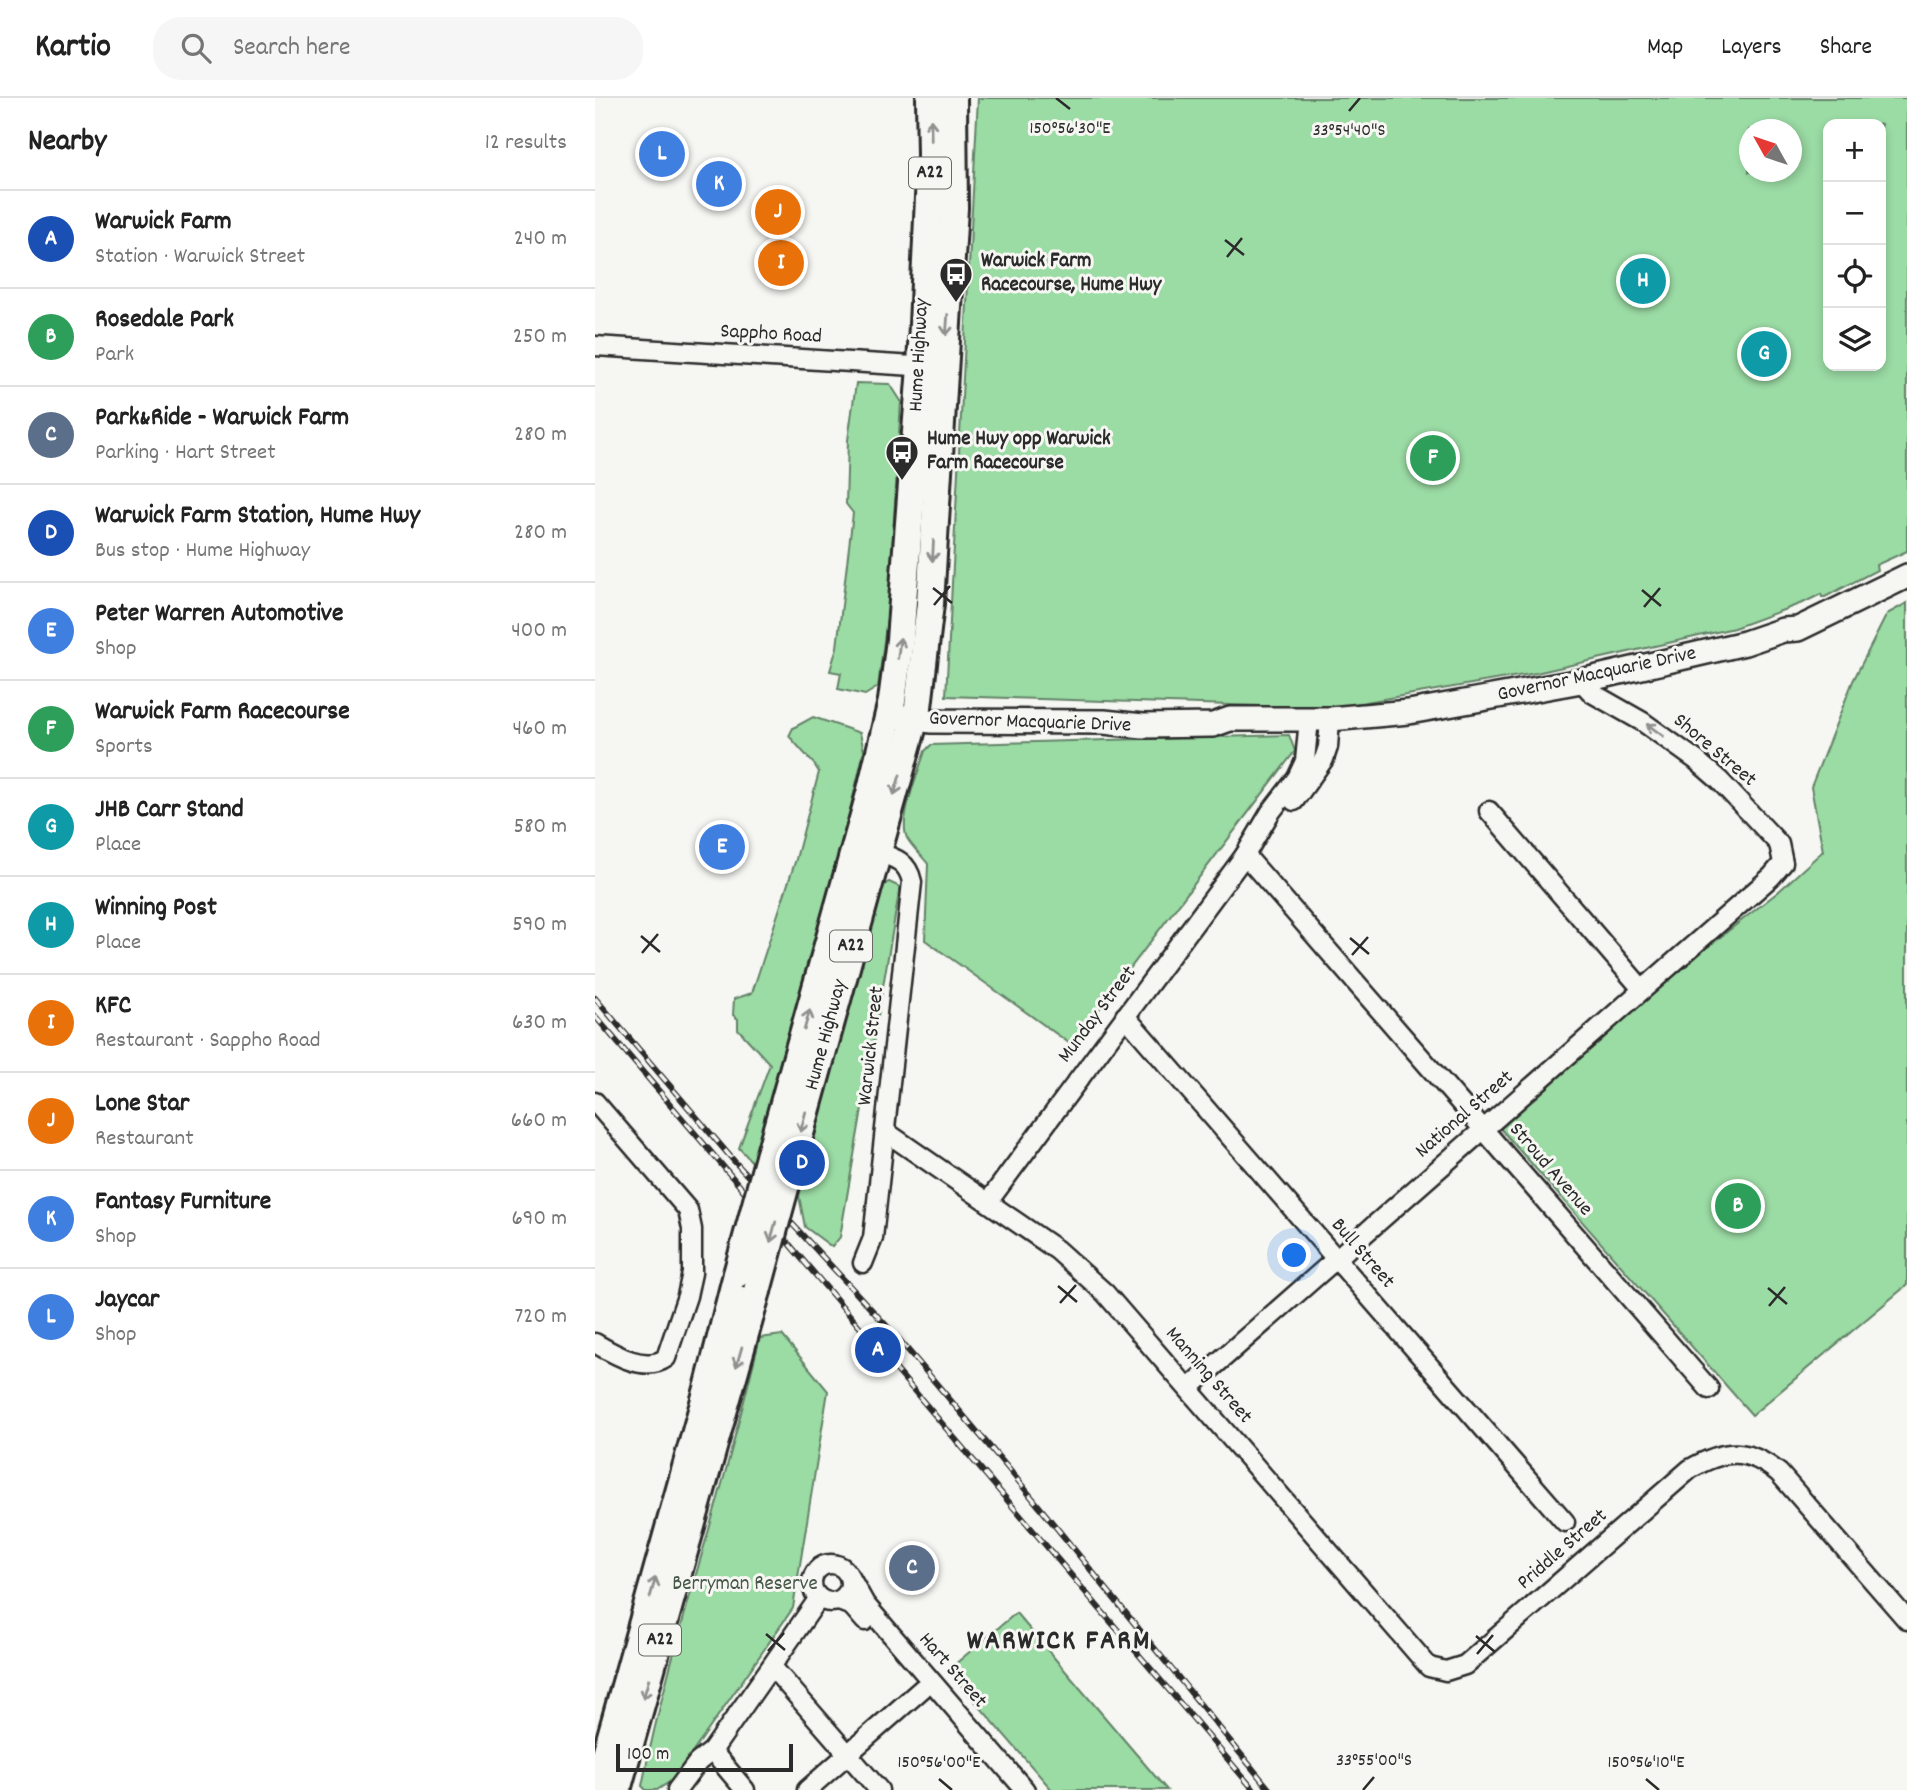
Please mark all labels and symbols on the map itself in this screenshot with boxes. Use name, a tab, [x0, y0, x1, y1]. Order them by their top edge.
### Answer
text: 150°56'30"E	[1030, 117, 1110, 142]
one-way arrow	[924, 119, 938, 142]
text: 33°54'40"S	[1313, 119, 1385, 144]
north arrow	[1739, 119, 1802, 182]
pin: L	[639, 128, 685, 180]
pin: K	[696, 158, 742, 210]
road number: A22	[909, 158, 951, 188]
pin: J	[755, 186, 801, 238]
pin: I	[758, 237, 804, 289]
place label: Warwick Farm Racecourse, Hume Hwy	[981, 247, 1163, 301]
bus stop icon: Warwick Farm Racecourse, Hume Hwy	[937, 255, 975, 304]
pin: H	[1620, 255, 1666, 307]
street label: Hume Highway	[902, 297, 938, 412]
one-way arrow	[940, 314, 953, 336]
street label: Sappho Road	[720, 317, 822, 353]
pin: G	[1741, 328, 1787, 380]
place label: Hume Hwy opp Warwick Farm Racecourse	[927, 425, 1111, 479]
pin: F	[1410, 432, 1456, 484]
bus stop icon: Hume Hwy opp Warwick Farm Racecourse	[883, 433, 921, 482]
one-way arrow	[927, 539, 940, 562]
one-way arrow	[893, 637, 906, 660]
street label: Governor Macquarie Drive	[1495, 639, 1699, 711]
street label: Governor Macquarie Drive	[928, 704, 1132, 742]
street label: Shore Street	[1666, 707, 1763, 795]
one-way arrow	[1646, 723, 1665, 738]
one-way arrow	[890, 774, 903, 796]
pin: E	[699, 821, 745, 873]
road number: A22	[830, 930, 872, 961]
street label: Munday Street	[1051, 960, 1145, 1070]
street label: Hume Highway	[798, 976, 856, 1094]
street label: Warwick Street	[851, 985, 893, 1107]
one-way arrow	[801, 1010, 814, 1032]
street label: National Street	[1409, 1064, 1521, 1166]
one-way arrow	[796, 1111, 809, 1133]
street label: Stroud Avenue	[1501, 1117, 1599, 1223]
pin: D	[779, 1137, 825, 1189]
pin: B	[1715, 1180, 1761, 1232]
street label: Bull Street	[1323, 1212, 1401, 1296]
one-way arrow	[766, 1221, 779, 1243]
your location	[1277, 1238, 1311, 1272]
street label: Manning Street	[1157, 1321, 1259, 1431]
pin: A	[855, 1324, 901, 1376]
one-way arrow	[732, 1345, 745, 1367]
street label: Priddle Street	[1511, 1502, 1615, 1598]
pin: C	[889, 1542, 935, 1594]
park label: Berryman Reserve	[672, 1570, 818, 1600]
one-way arrow	[647, 1576, 660, 1598]
district label: WARWICK FARM	[967, 1623, 1151, 1663]
road number: A22	[639, 1624, 681, 1656]
street label: Hart Street	[911, 1626, 994, 1716]
one-way arrow	[638, 1677, 651, 1699]
scale bar	[616, 1741, 793, 1773]
text: 33°55'00"S	[1336, 1749, 1412, 1774]
text: 150°56'00"E	[898, 1751, 980, 1776]
text: 150°56'10"E	[1608, 1751, 1684, 1776]

